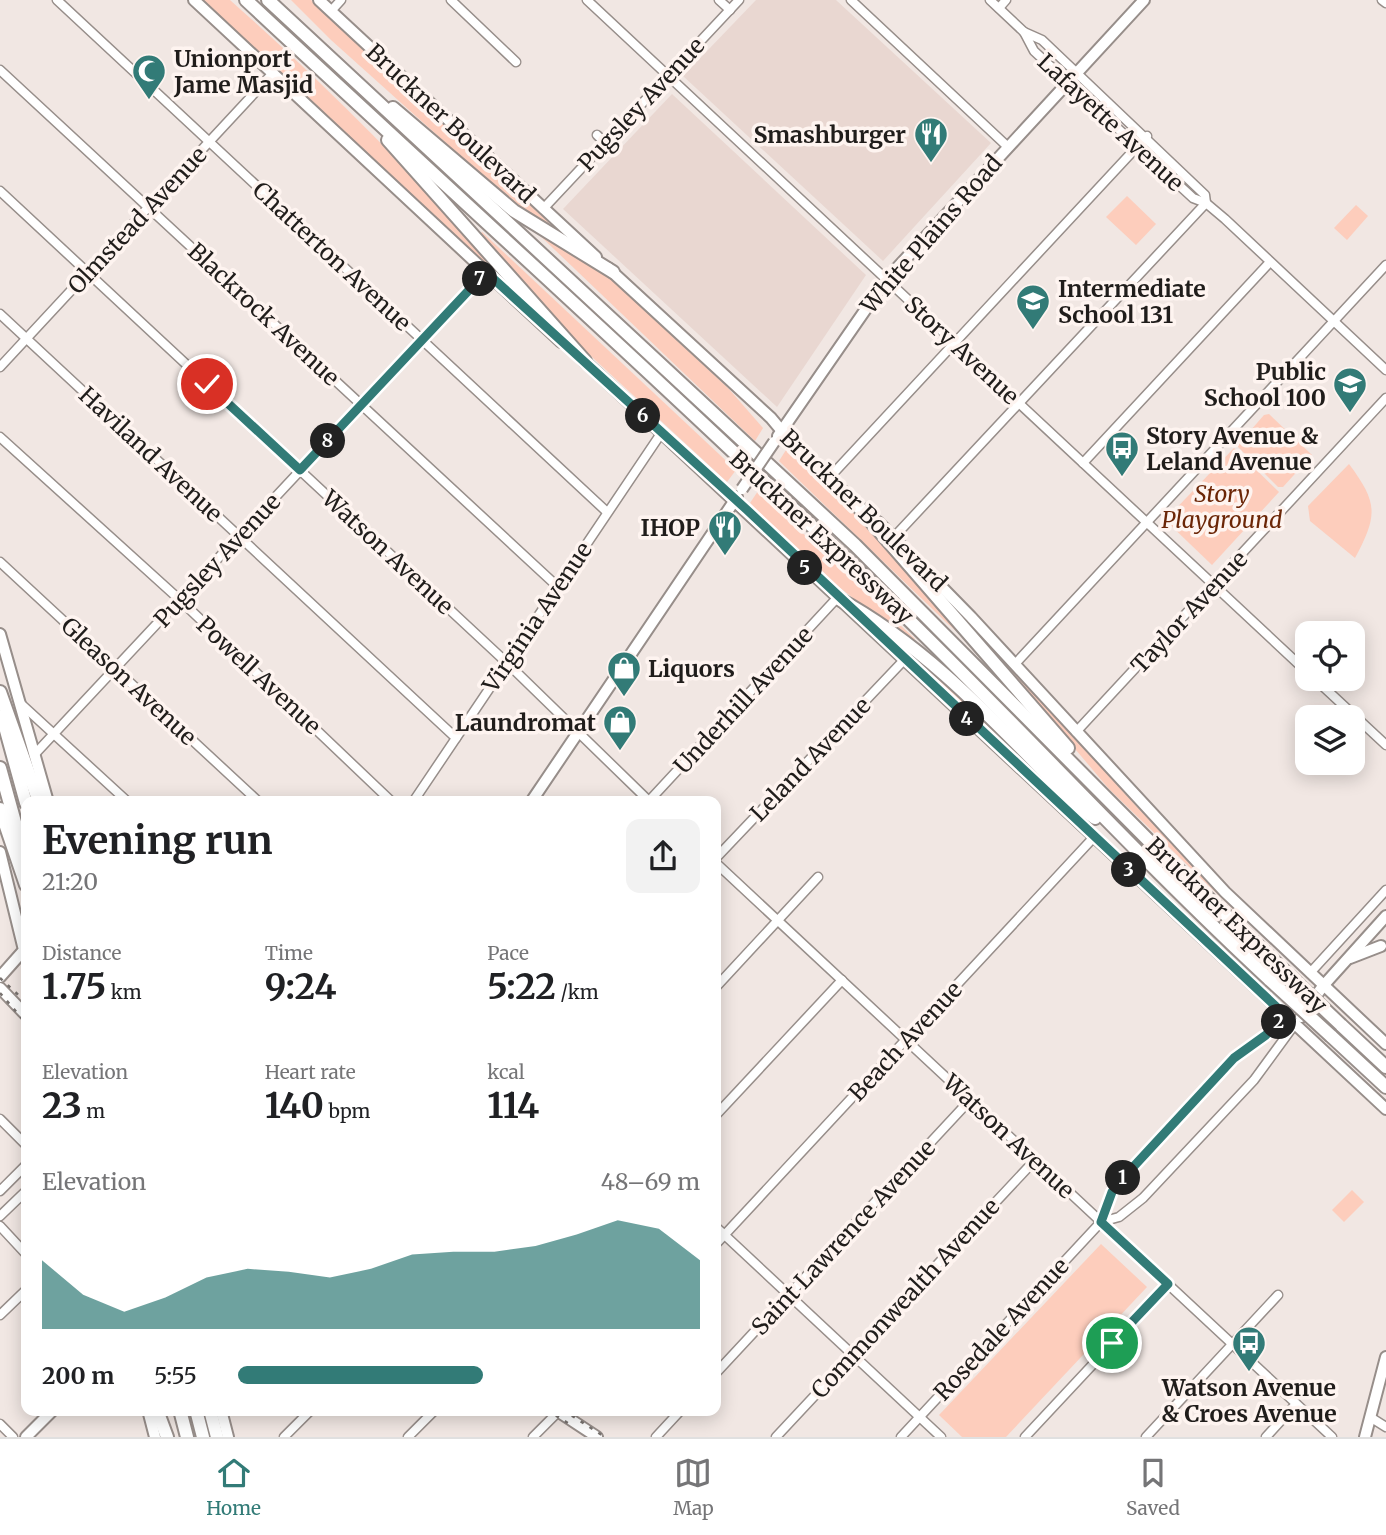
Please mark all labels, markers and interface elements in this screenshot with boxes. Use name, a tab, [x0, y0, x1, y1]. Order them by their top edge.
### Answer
street label: Pugsley Avenue	[572, 31, 710, 177]
street label: Bruckner Boulevard	[360, 37, 542, 209]
place label: Unionport Jame Masjid	[173, 44, 313, 99]
street label: Lafayette Avenue	[1032, 47, 1190, 197]
mosque icon: Unionport Jame Masjid	[130, 52, 168, 101]
restaurant icon: Smashburger	[912, 115, 950, 164]
place label: Smashburger	[753, 120, 906, 149]
street label: Olmstead Avenue	[61, 140, 213, 300]
street label: White Plains Road	[853, 149, 1008, 320]
street label: Chatterton Avenue	[247, 175, 417, 337]
street label: Blackrock Avenue	[182, 236, 346, 392]
pin: 7	[462, 262, 498, 296]
text: 7	[474, 266, 485, 290]
place label: Intermediate School 131	[1058, 274, 1206, 329]
school or university icon: Intermediate School 131	[1014, 282, 1052, 331]
street label: Story Avenue	[899, 290, 1025, 410]
pin	[177, 354, 237, 414]
place label: Public School 100	[1204, 357, 1326, 412]
icon: check	[188, 365, 226, 403]
school or university icon: Public School 100	[1331, 365, 1369, 414]
street label: Haviland Avenue	[73, 380, 229, 528]
pin: 6	[626, 398, 660, 434]
text: 6	[637, 403, 648, 427]
place label: Story Avenue & Leland Avenue	[1146, 421, 1319, 476]
street label: Bruckner Boulevard	[774, 423, 954, 597]
pin: 8	[310, 424, 346, 458]
text: 8	[322, 428, 333, 452]
bus stop icon: Story Avenue & Leland Avenue	[1103, 429, 1141, 478]
street label: Bruckner Expressway	[724, 444, 920, 630]
park label: Story Playground	[1162, 479, 1283, 534]
street label: Watson Avenue	[315, 483, 460, 620]
street label: Pugsley Avenue	[148, 487, 286, 633]
restaurant icon: IHOP	[706, 508, 744, 557]
place label: IHOP	[640, 513, 700, 542]
street label: Virginia Avenue	[475, 536, 598, 699]
street label: Taylor Avenue	[1125, 545, 1253, 679]
pin: 5	[788, 550, 822, 586]
text: 5	[799, 555, 810, 579]
street label: Powell Avenue	[191, 610, 327, 740]
street label: Gleason Avenue	[55, 611, 203, 751]
street label: Underhill Avenue	[667, 620, 819, 780]
map controls	[1295, 621, 1365, 775]
button: locate	[1295, 621, 1365, 691]
shop icon: Liquors	[605, 649, 643, 698]
place label: Liquors	[648, 654, 735, 683]
street label: Leland Avenue	[744, 691, 876, 827]
pin: 4	[950, 702, 984, 736]
shop icon: Laundromat	[601, 703, 639, 752]
button: layers	[1295, 705, 1365, 775]
text: 4	[960, 706, 973, 730]
place label: Laundromat	[455, 708, 596, 737]
text: Evening run	[42, 817, 273, 864]
button: share	[626, 819, 700, 893]
street label: Bruckner Expressway	[1140, 831, 1334, 1020]
pin: 3	[1112, 852, 1146, 888]
text: 3	[1123, 857, 1134, 881]
text: 21:20	[42, 867, 98, 896]
text: Distance	[42, 941, 121, 965]
text: Time	[265, 941, 313, 965]
text: Pace	[487, 941, 529, 965]
text: 1.75	[42, 965, 106, 1009]
text: 9:24	[265, 965, 337, 1009]
text: 5:22	[487, 965, 556, 1009]
street label: Beach Avenue	[842, 975, 968, 1107]
text: km	[106, 980, 142, 1004]
text: /km	[556, 980, 599, 1004]
pin: 2	[1262, 1004, 1296, 1040]
text: 2	[1273, 1009, 1284, 1033]
text: Elevation	[42, 1060, 128, 1084]
text: Heart rate	[265, 1060, 356, 1084]
text: kcal	[487, 1060, 525, 1084]
street label: Watson Avenue	[936, 1067, 1081, 1204]
text: 23	[42, 1084, 82, 1128]
text: 140	[265, 1084, 324, 1128]
text: 114	[487, 1084, 539, 1128]
text: m	[82, 1099, 105, 1123]
text: bpm	[324, 1099, 370, 1123]
street label: Saint Lawrence Avenue	[745, 1133, 941, 1341]
pin: 1	[1106, 1160, 1140, 1196]
text: 1	[1118, 1165, 1127, 1189]
text: Elevation	[42, 1167, 146, 1196]
text: 48–69 m	[601, 1167, 700, 1196]
street label: Commonwealth Avenue	[805, 1192, 1005, 1404]
street label: Rosedale Avenue	[927, 1252, 1075, 1406]
pin	[1082, 1313, 1142, 1373]
icon: arrive	[1093, 1324, 1131, 1362]
bus stop icon: Watson Avenue & Croes Avenue	[1230, 1324, 1268, 1373]
text: 200 m	[42, 1361, 114, 1390]
text: 5:55	[154, 1361, 197, 1390]
place label: Watson Avenue & Croes Avenue	[1161, 1373, 1337, 1428]
tab: Home	[206, 1454, 261, 1520]
tab: Map	[673, 1454, 714, 1520]
tab: Saved	[1126, 1454, 1180, 1520]

